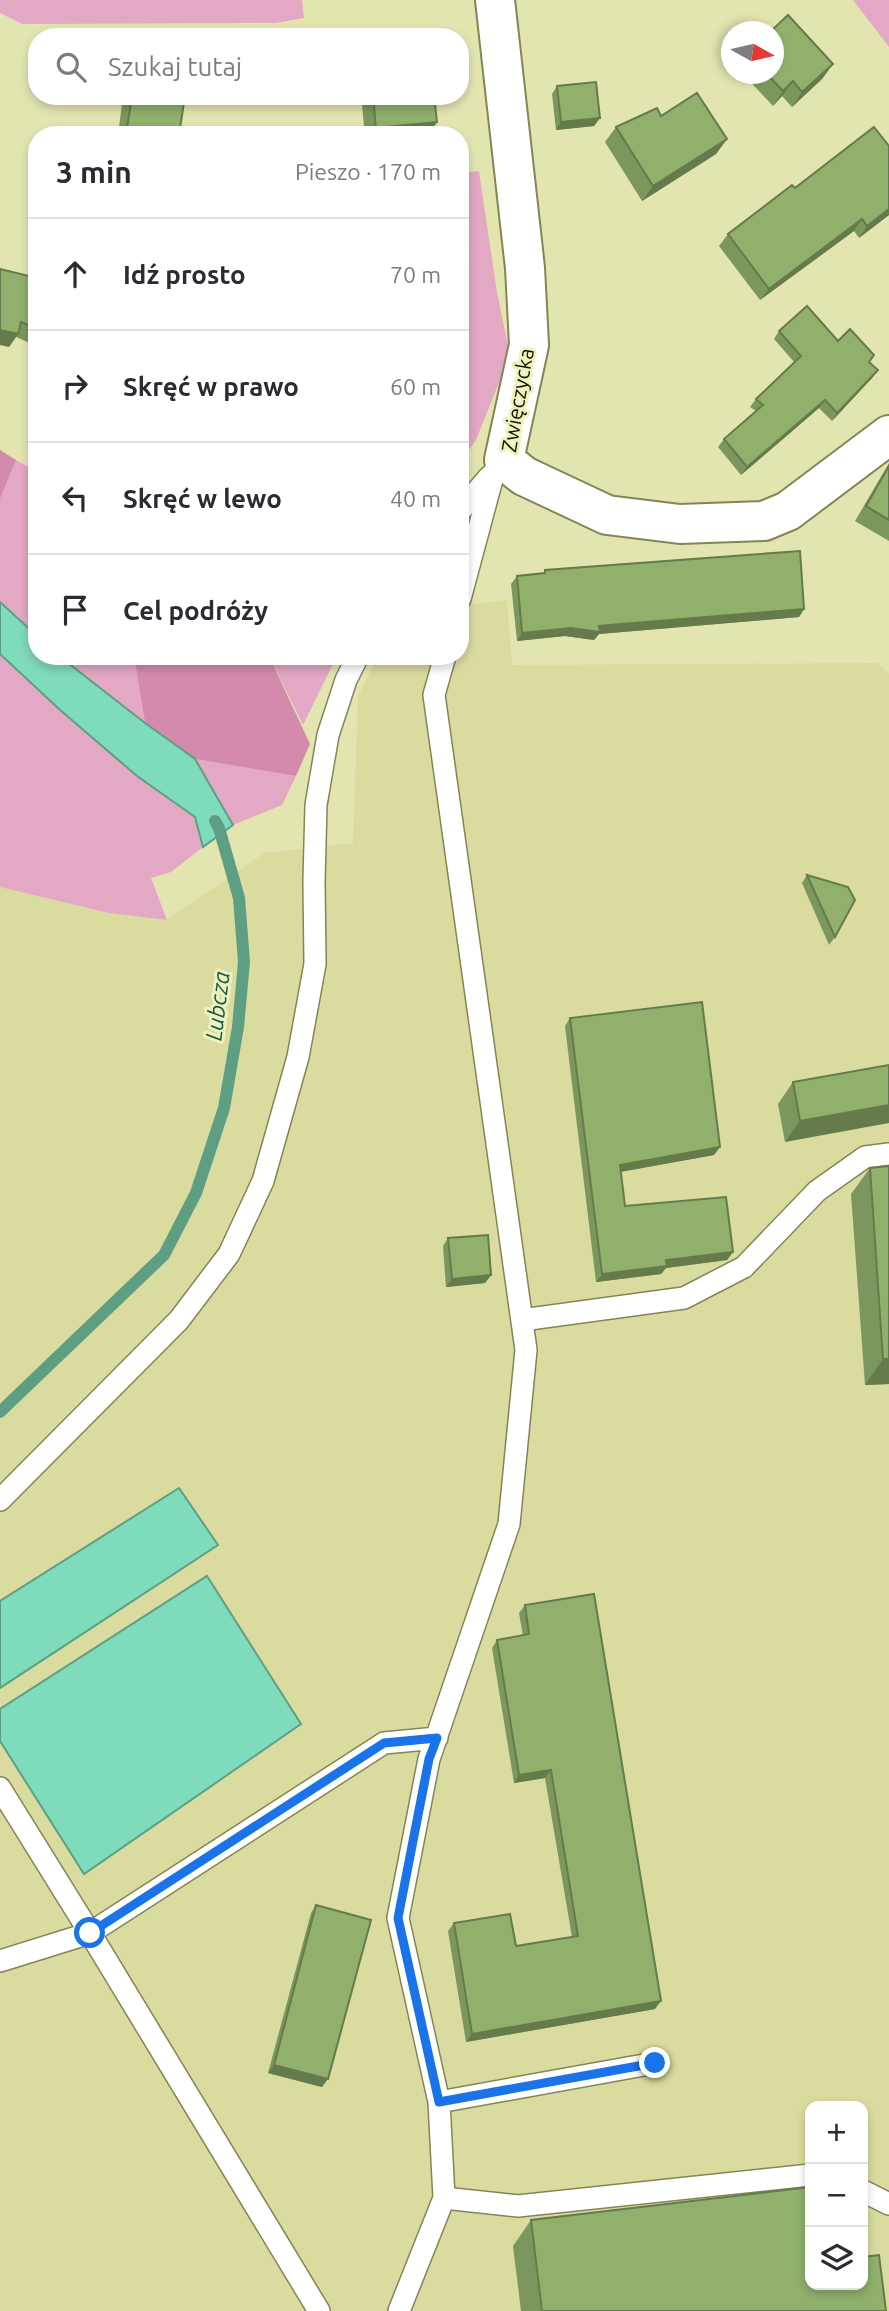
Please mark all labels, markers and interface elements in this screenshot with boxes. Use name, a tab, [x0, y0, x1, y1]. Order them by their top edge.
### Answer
north arrow	[721, 21, 784, 84]
search box	[28, 28, 469, 105]
icon: search	[52, 48, 90, 86]
text: Szukaj tutaj	[108, 52, 242, 81]
text: 3 min	[56, 155, 132, 189]
text: Pieszo · 170 m	[295, 159, 441, 184]
icon: ahead	[56, 255, 94, 293]
text: Idź prosto	[123, 260, 246, 289]
text: 70 m	[390, 262, 441, 287]
street label: Zwięczycka	[496, 346, 538, 454]
icon: right	[56, 367, 94, 405]
text: Skręć w prawo	[123, 372, 299, 401]
text: 60 m	[390, 374, 441, 399]
icon: left	[56, 479, 94, 517]
text: Skręć w lewo	[123, 484, 282, 513]
text: 40 m	[390, 486, 441, 511]
icon: arrive	[56, 591, 94, 629]
text: Cel podróży	[123, 596, 268, 625]
water label: Lubcza	[200, 970, 234, 1042]
route start	[74, 1917, 105, 1948]
route end	[639, 2047, 670, 2078]
map controls	[805, 2101, 868, 2290]
button: +	[805, 2101, 868, 2164]
button: −	[805, 2164, 868, 2227]
button: layers	[805, 2227, 868, 2290]

